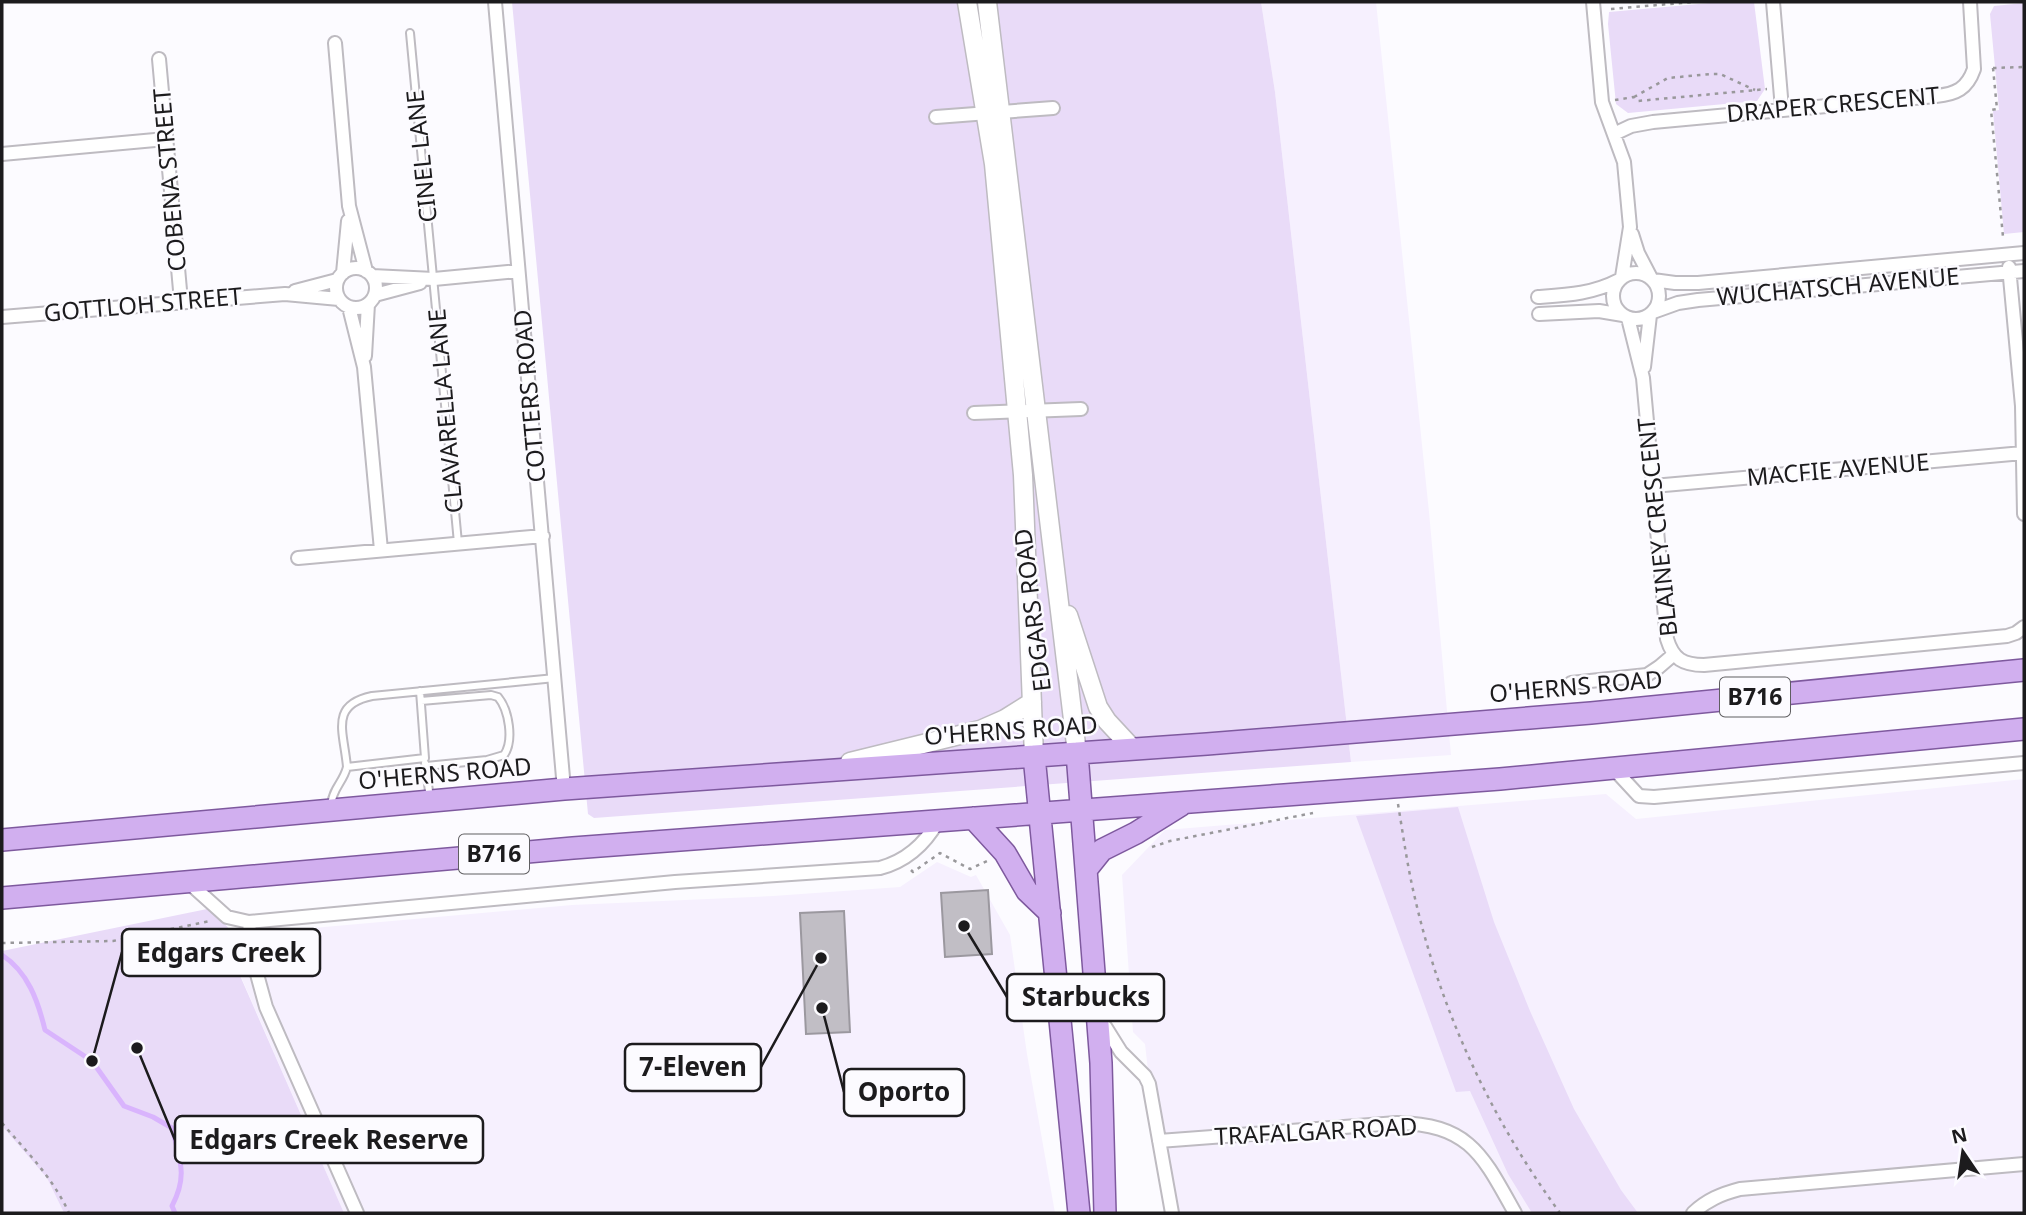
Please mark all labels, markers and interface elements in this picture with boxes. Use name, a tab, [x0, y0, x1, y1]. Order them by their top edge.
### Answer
street label: DRAPER CRESCENT	[1725, 78, 1941, 129]
street label: COBENA STREET	[144, 87, 193, 273]
street label: CINEL LANE	[397, 88, 444, 224]
street label: WUCHATSCH AVENUE	[1715, 258, 1961, 313]
street label: GOTTLOH STREET	[42, 278, 244, 329]
street label: CLAVARELLA LANE	[419, 307, 470, 515]
street label: COTTERS ROAD	[505, 308, 553, 484]
street label: BLAINEY CRESCENT	[1629, 416, 1684, 638]
street label: MACFIE AVENUE	[1745, 444, 1931, 493]
street label: EDGARS ROAD	[1005, 527, 1058, 694]
street label: O'HERNS ROAD	[1488, 661, 1664, 710]
road number: B716	[1720, 678, 1790, 716]
street label: O'HERNS ROAD	[923, 707, 1099, 752]
street label: O'HERNS ROAD	[357, 748, 533, 797]
road number: B716	[459, 834, 529, 874]
callout: Edgars Creek	[122, 929, 320, 976]
text: Edgars Creek	[136, 934, 307, 970]
callout: Starbucks	[1007, 974, 1164, 1021]
text: Starbucks	[1022, 978, 1150, 1014]
callout: 7-Eleven	[625, 1044, 761, 1091]
text: 7-Eleven	[639, 1048, 747, 1084]
callout: Oporto	[844, 1069, 964, 1116]
text: Oporto	[858, 1073, 950, 1109]
street label: TRAFALGAR ROAD	[1214, 1109, 1418, 1152]
callout: Edgars Creek Reserve	[175, 1116, 483, 1163]
north arrow	[1928, 1117, 1998, 1187]
text: Edgars Creek Reserve	[189, 1121, 469, 1157]
text: N	[1949, 1121, 1970, 1150]

